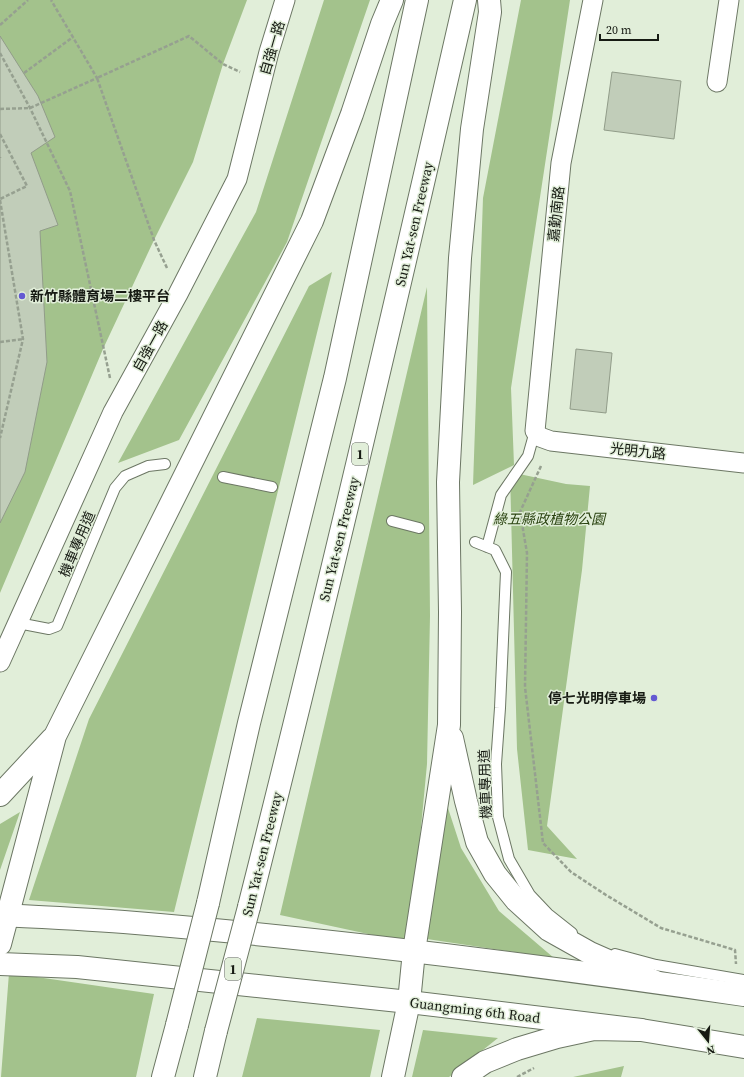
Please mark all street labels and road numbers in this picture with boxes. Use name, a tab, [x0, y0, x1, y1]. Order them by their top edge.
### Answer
street label: 自強一路	[255, 18, 289, 78]
street label: Sun Yat-sen Freeway	[390, 159, 438, 288]
street label: 嘉勤南路	[543, 185, 569, 243]
street label: 自強一路	[128, 317, 172, 375]
street label: 光明九路	[609, 438, 667, 464]
road number: 1	[352, 443, 368, 465]
street label: Sun Yat-sen Freeway	[314, 474, 364, 603]
street label: 機車專用道	[54, 508, 100, 580]
street label: 機車專用道	[474, 749, 496, 819]
street label: Sun Yat-sen Freeway	[237, 789, 287, 918]
road number: 1	[225, 958, 241, 980]
street label: Guangming 6th Road	[409, 992, 541, 1028]

